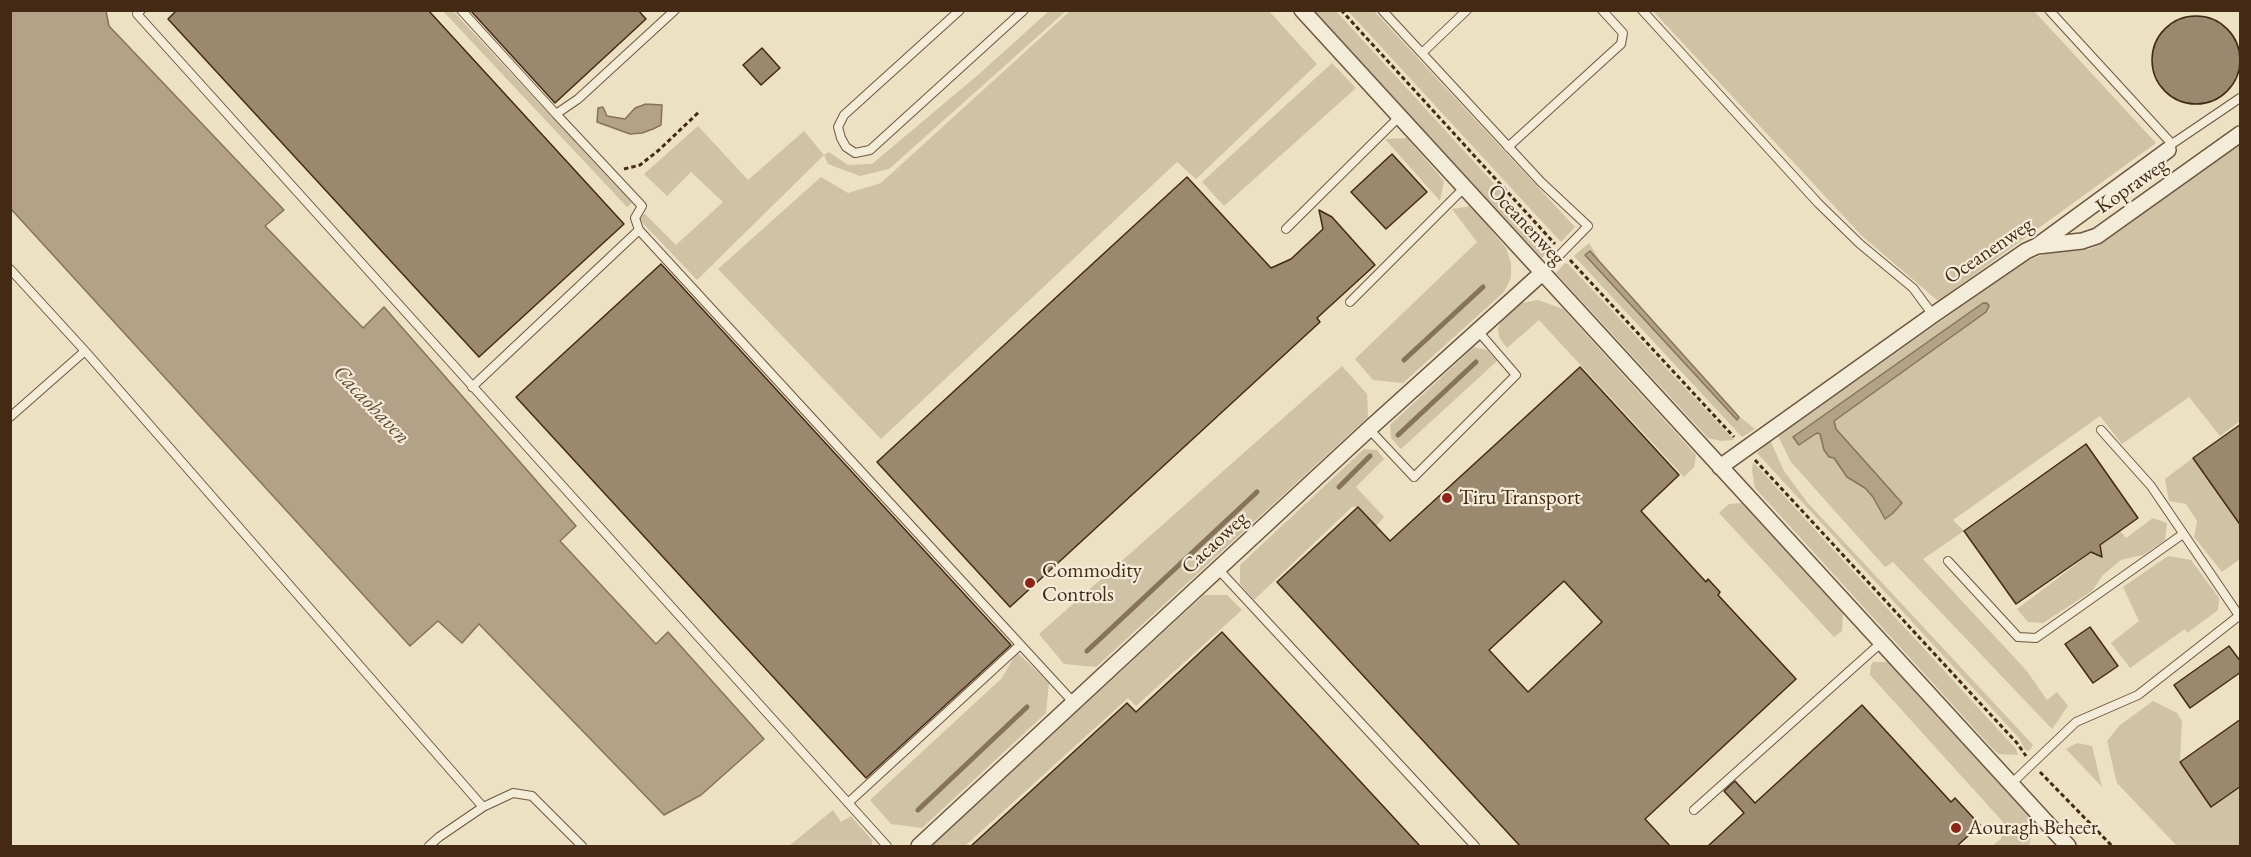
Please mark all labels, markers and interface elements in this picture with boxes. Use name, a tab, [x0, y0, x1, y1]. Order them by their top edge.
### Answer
street label: Kopraweg	[2091, 152, 2173, 220]
street label: Oceanenweg	[1482, 179, 1570, 271]
street label: Oceanenweg	[1940, 212, 2038, 290]
water label: Cacaohaven	[327, 360, 415, 450]
place label: Tiru Transport	[1459, 485, 1581, 511]
marker: Tiru Transport	[1440, 491, 1454, 505]
street label: Cacaoweg	[1177, 506, 1253, 580]
place label: Commodity Controls	[1042, 558, 1142, 608]
marker: Commodity Controls	[1023, 576, 1037, 590]
place label: Aouragh Beheer	[1968, 815, 2098, 841]
marker: Aouragh Beheer	[1949, 821, 1963, 835]

